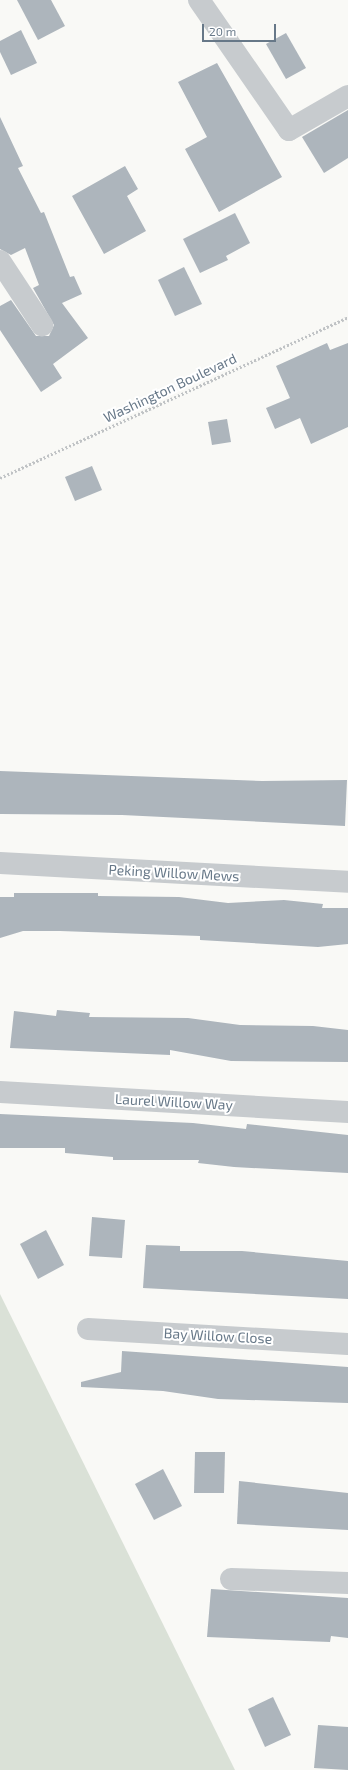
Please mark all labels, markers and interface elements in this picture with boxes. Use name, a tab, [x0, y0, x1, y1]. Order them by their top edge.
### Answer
scale bar	[204, 16, 278, 42]
text: 20 m	[209, 24, 236, 38]
street label: Washington Boulevard	[101, 350, 239, 426]
street label: Peking Willow Mews	[108, 861, 240, 885]
street label: Laurel Willow Way	[114, 1090, 234, 1114]
street label: Bay Willow Close	[163, 1325, 273, 1347]

